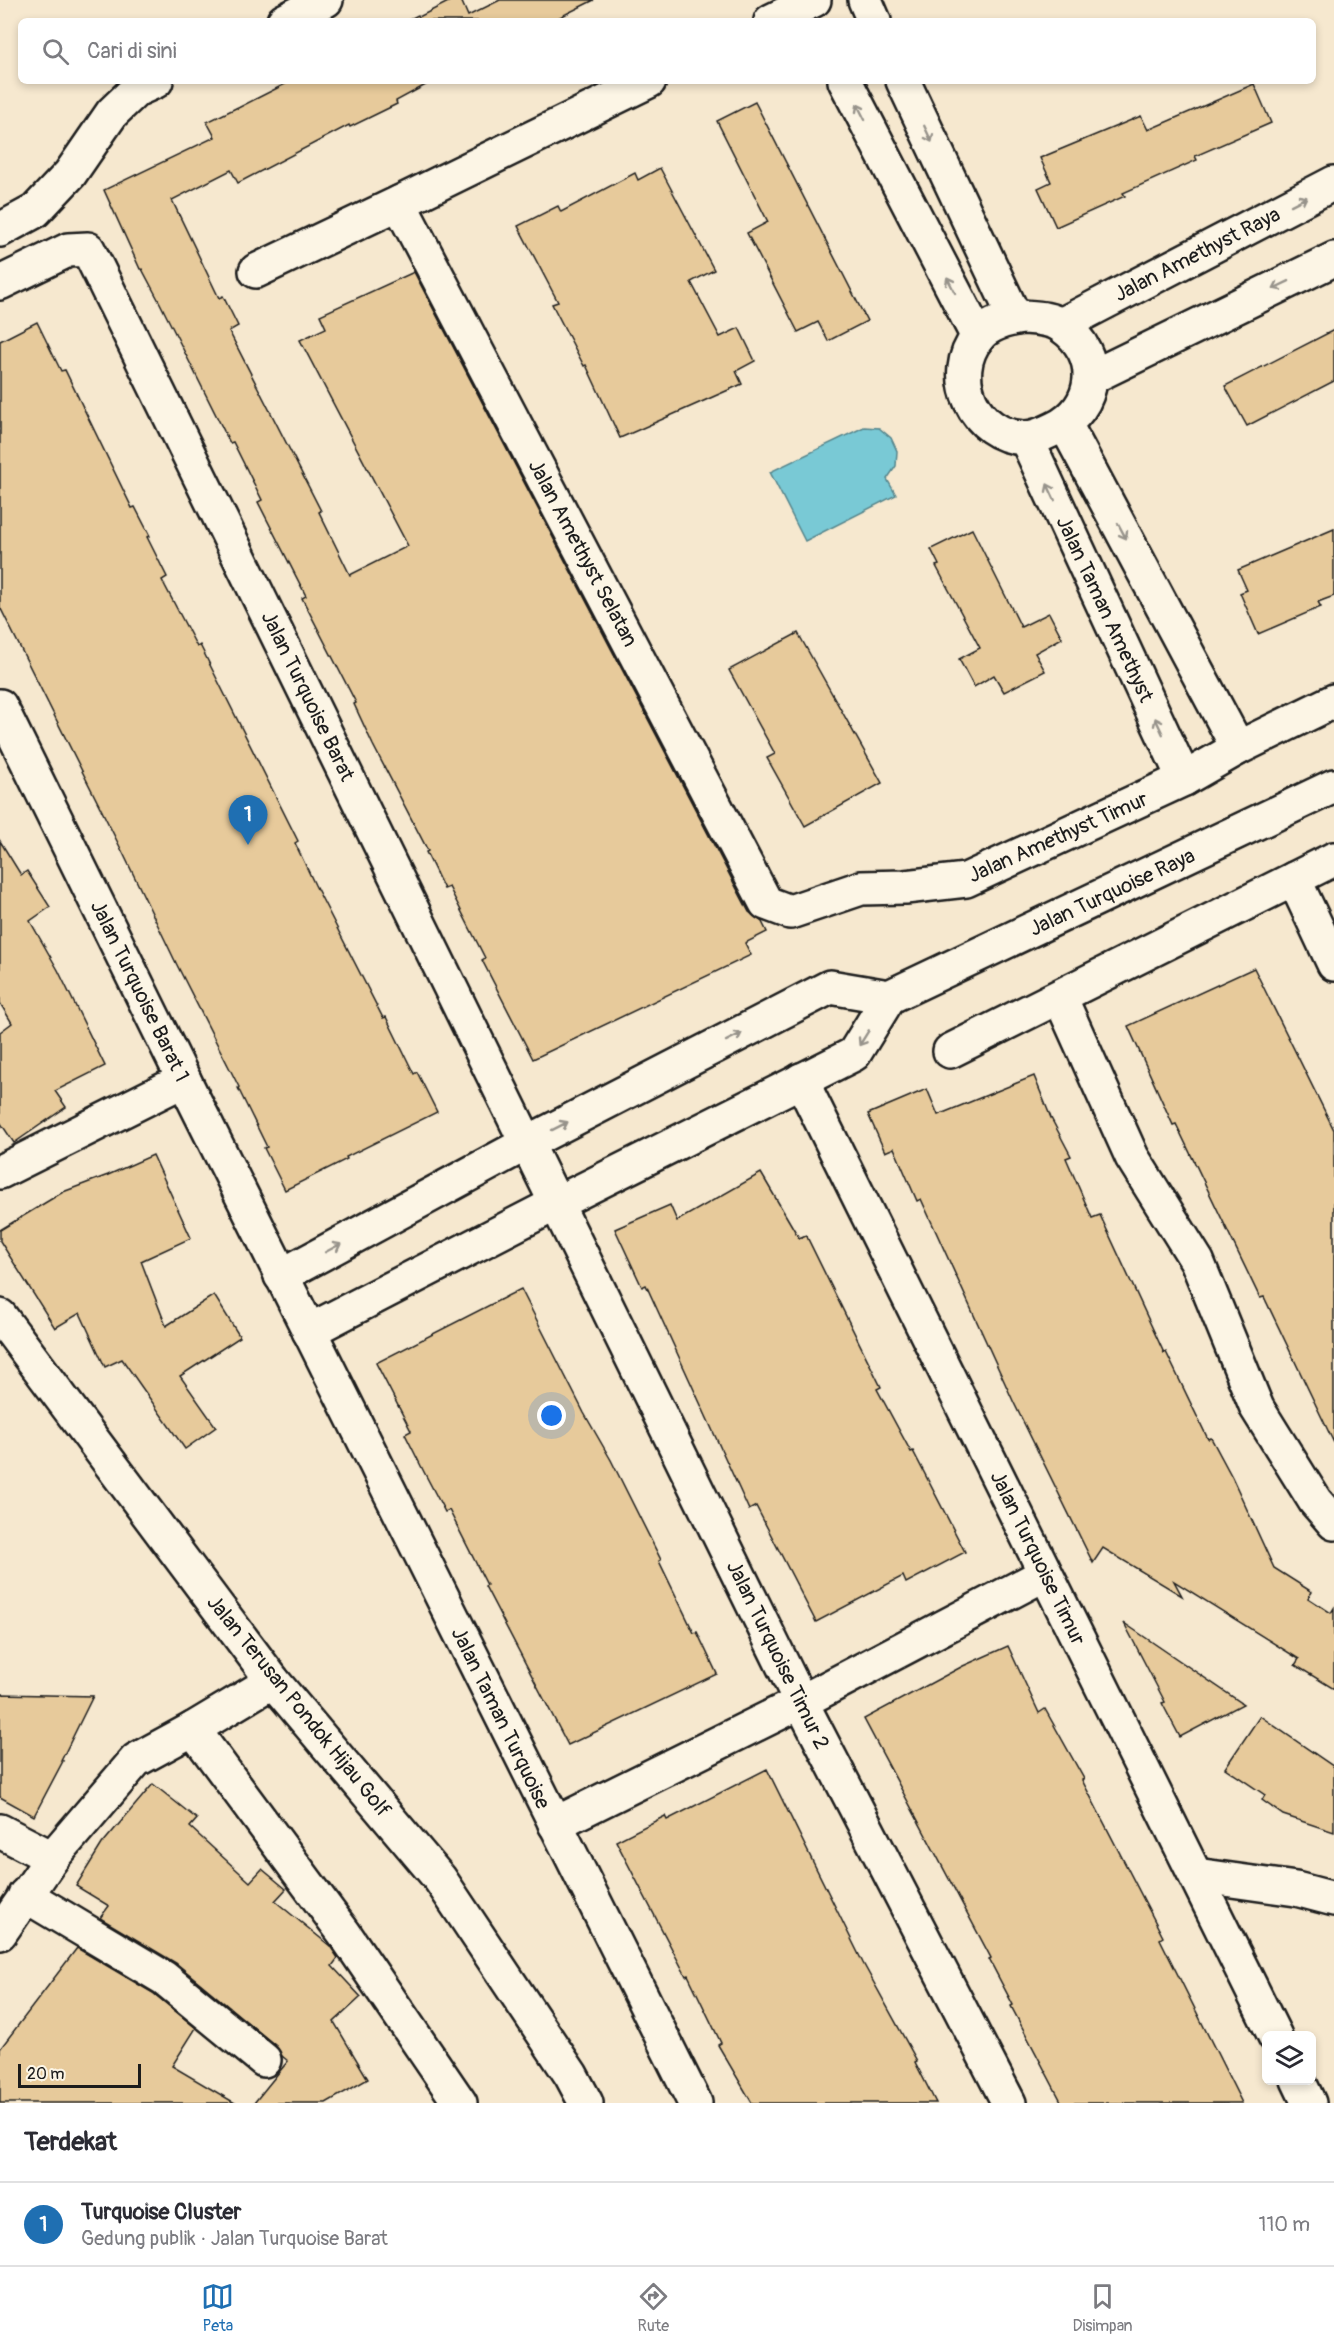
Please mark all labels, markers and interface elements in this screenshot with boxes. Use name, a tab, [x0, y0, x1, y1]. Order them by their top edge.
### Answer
search box	[18, 18, 1316, 84]
icon: search	[39, 35, 72, 68]
text: Cari di sini	[87, 37, 177, 65]
one-way arrow	[855, 103, 866, 121]
one-way arrow	[922, 124, 934, 142]
one-way arrow	[1290, 195, 1308, 207]
street label: Jalan Amethyst Raya	[1110, 201, 1285, 308]
one-way arrow	[945, 276, 956, 294]
one-way arrow	[1273, 279, 1291, 291]
street label: Jalan Amethyst Selatan	[522, 455, 643, 652]
one-way arrow	[1044, 483, 1055, 501]
street label: Jalan Taman Amethyst	[1050, 512, 1160, 707]
one-way arrow	[1116, 522, 1128, 539]
street label: Jalan Turquoise Barat	[255, 607, 361, 786]
one-way arrow	[1153, 718, 1165, 736]
street label: Jalan Amethyst Timur	[964, 785, 1153, 889]
pin: 1	[228, 796, 268, 845]
street label: Jalan Turquoise Raya	[1025, 842, 1199, 943]
street label: Jalan Turquoise Barat 1	[84, 896, 195, 1086]
one-way arrow	[857, 1029, 869, 1046]
one-way arrow	[724, 1031, 742, 1042]
one-way arrow	[551, 1120, 569, 1132]
one-way arrow	[324, 1242, 341, 1254]
your location	[537, 1401, 566, 1430]
street label: Jalan Turquoise Timur	[984, 1467, 1092, 1650]
street label: Jalan Turquoise Timur 2	[720, 1556, 835, 1754]
street label: Jalan Terusan Pondok Hijau Golf	[200, 1590, 397, 1823]
street label: Jalan Taman Turquoise	[445, 1623, 557, 1814]
map controls	[1262, 2031, 1316, 2085]
button: layers	[1262, 2031, 1316, 2085]
scale bar	[18, 2061, 141, 2088]
text: 20 m	[27, 2064, 65, 2084]
text: Terdekat	[24, 2126, 117, 2158]
text: Turquoise Cluster	[81, 2198, 241, 2226]
text: 1	[40, 2212, 47, 2237]
text: 110 m	[1259, 2212, 1310, 2237]
text: Gedung publik · Jalan Turquoise Barat	[81, 2226, 388, 2251]
tab: Peta	[201, 2280, 234, 2336]
tab: Rute	[637, 2280, 670, 2336]
tab: Disimpan	[1072, 2280, 1133, 2336]

